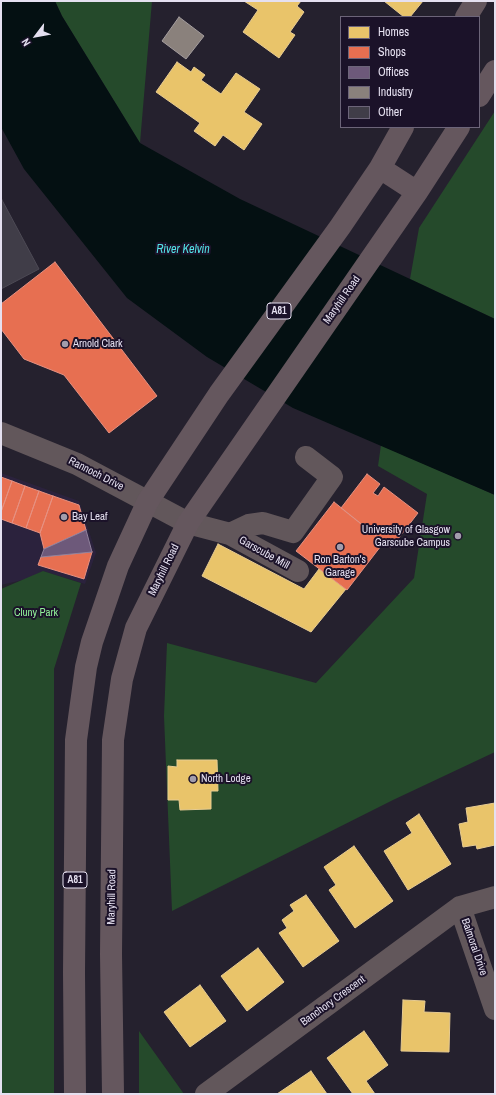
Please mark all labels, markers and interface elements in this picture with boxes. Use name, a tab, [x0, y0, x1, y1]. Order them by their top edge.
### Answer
north arrow	[16, 16, 56, 56]
legend	[340, 16, 480, 128]
text: Homes	[378, 24, 409, 40]
text: N	[18, 36, 33, 49]
text: Shops	[378, 44, 406, 60]
text: Offices	[378, 64, 409, 80]
text: Industry	[378, 84, 413, 100]
text: Other	[378, 104, 403, 120]
water label: River Kelvin	[156, 243, 210, 257]
street label: Maryhill Road	[321, 273, 363, 327]
road number: A81	[267, 303, 291, 319]
place label: Arnold Clark	[73, 337, 123, 351]
marker: Arnold Clark	[60, 339, 70, 349]
street label: Rannoch Drive	[66, 454, 126, 494]
place label: Bay Leaf	[72, 510, 108, 524]
marker: Bay Leaf	[59, 512, 69, 522]
place label: University of Glasgow Garscube Campus	[362, 523, 450, 549]
marker: University of Glasgow Garscube Campus	[453, 531, 463, 541]
street label: Garscube Mill	[236, 534, 292, 572]
street label: Maryhill Road	[146, 542, 182, 598]
marker: Ron Barton's Garage	[335, 542, 345, 552]
place label: Ron Barton's Garage	[314, 553, 366, 579]
park label: Cluny Park	[14, 606, 58, 620]
place label: North Lodge	[201, 772, 251, 786]
marker: North Lodge	[188, 774, 198, 784]
street label: Maryhill Road	[105, 869, 119, 925]
road number: A81	[63, 872, 87, 888]
street label: Balmoral Drive	[458, 917, 490, 977]
street label: Banchory Crescent	[298, 973, 368, 1029]

